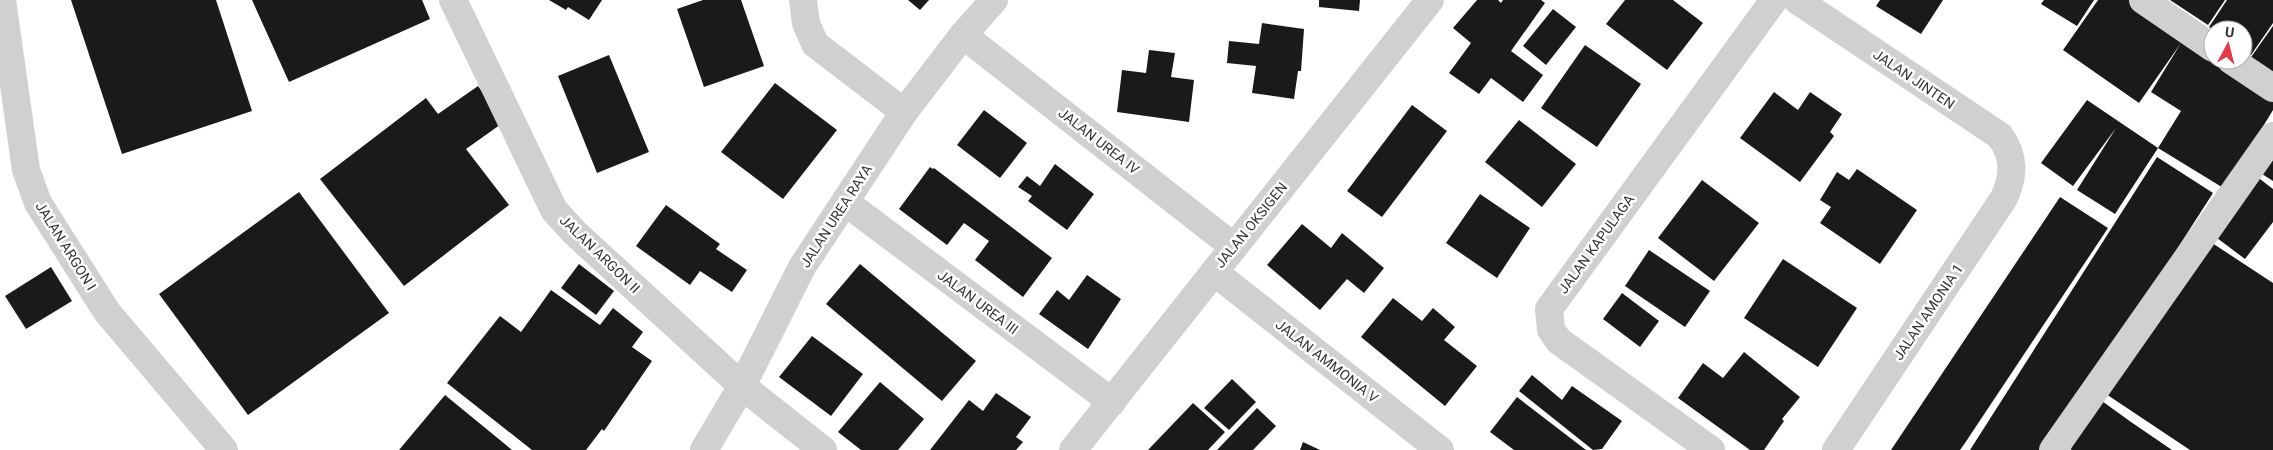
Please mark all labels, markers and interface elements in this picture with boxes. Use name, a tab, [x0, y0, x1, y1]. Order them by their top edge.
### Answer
north arrow	[2203, 20, 2253, 70]
text: U	[2224, 24, 2235, 41]
street label: JALAN JINTEN	[1870, 46, 1958, 112]
street label: JALAN UREA IV	[1055, 105, 1143, 178]
street label: JALAN UREA RAYA	[797, 162, 875, 270]
street label: JALAN OKSIGEN	[1212, 179, 1290, 271]
street label: JALAN KAPULAGA	[1555, 191, 1637, 297]
street label: JALAN ARGON I	[32, 199, 100, 293]
street label: JALAN ARGON II	[557, 212, 643, 296]
street label: JALAN AMONIA 1	[1890, 261, 1966, 363]
street label: JALAN UREA III	[935, 267, 1021, 337]
street label: JALAN AMMONIA V	[1273, 316, 1381, 406]

